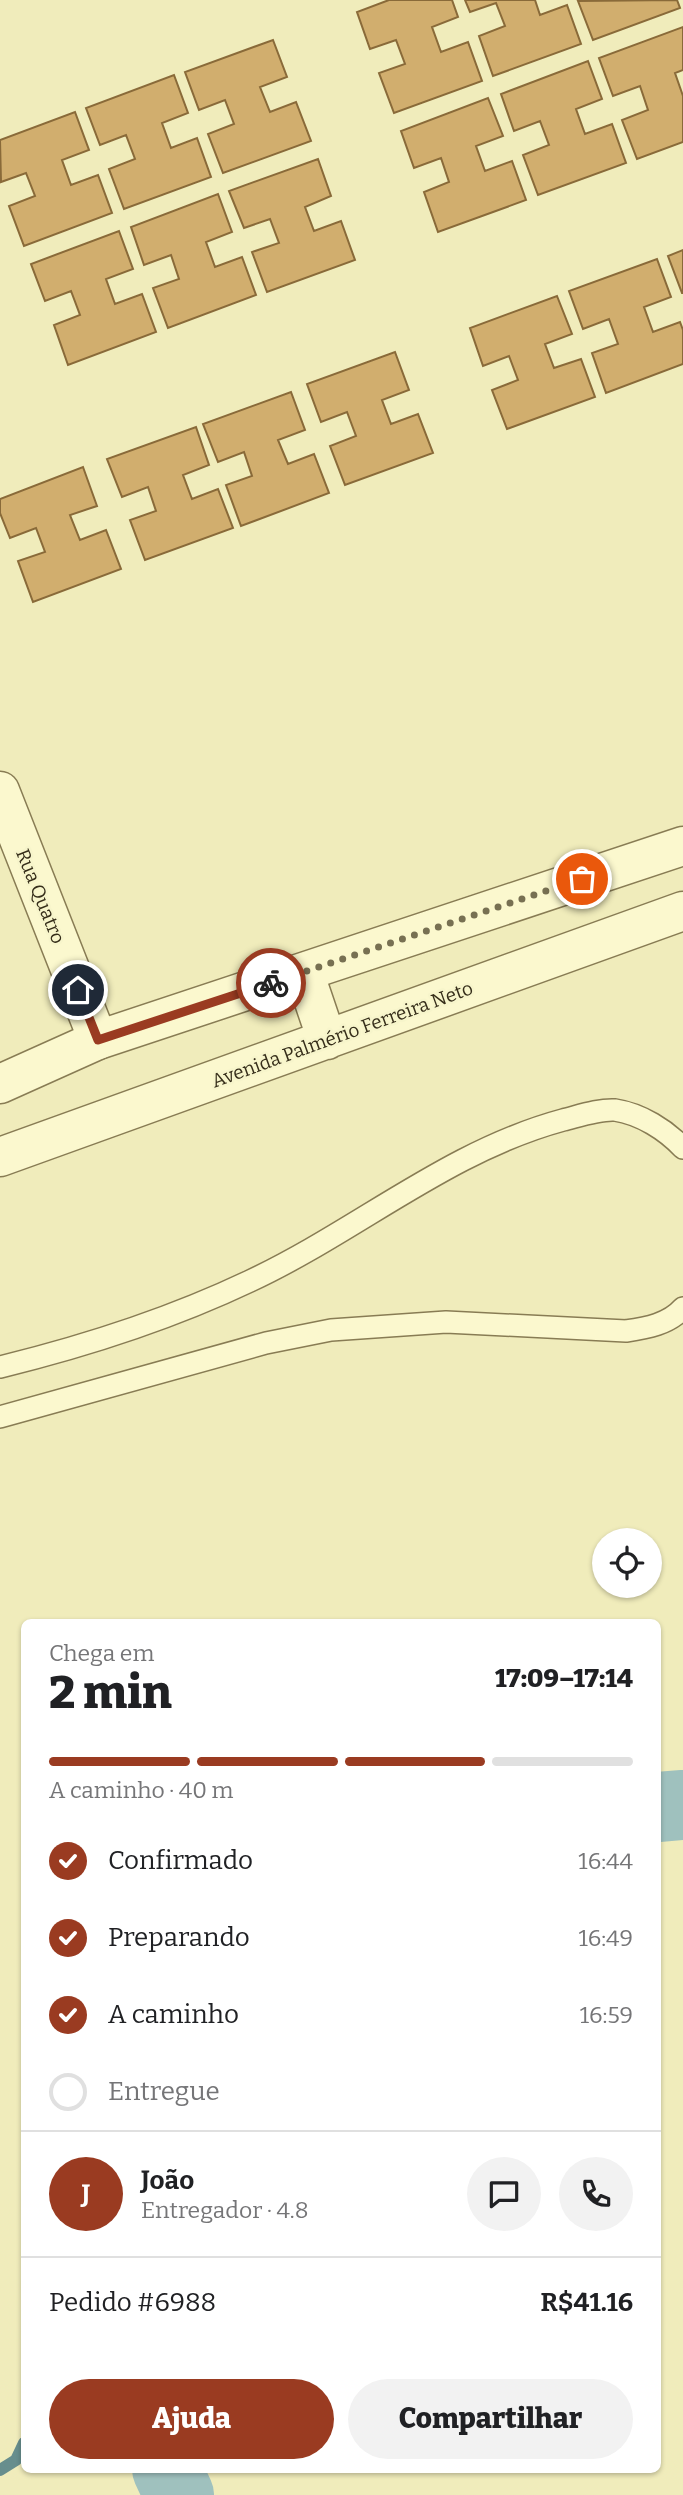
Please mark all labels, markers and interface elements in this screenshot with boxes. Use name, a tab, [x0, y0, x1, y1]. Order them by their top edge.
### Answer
street label: Rua Quatro	[11, 845, 70, 947]
pin	[552, 849, 612, 909]
icon: bag	[563, 860, 601, 898]
courier	[236, 948, 306, 1018]
pin	[48, 960, 108, 1020]
icon: bike	[252, 964, 290, 1002]
icon: home	[59, 971, 97, 1009]
street label: Avenida Palmério Ferreira Neto	[208, 976, 476, 1093]
map controls	[592, 1528, 662, 1598]
button: locate	[592, 1528, 662, 1598]
text: Chega em	[49, 1639, 154, 1667]
text: 17:09–17:14	[495, 1663, 633, 1694]
text: 2 min	[49, 1665, 172, 1720]
text: A caminho · 40 m	[49, 1776, 234, 1804]
icon: check	[49, 1842, 87, 1880]
text: Confirmado	[108, 1845, 253, 1876]
text: 16:44	[578, 1847, 633, 1875]
icon: check	[49, 1919, 87, 1957]
text: Preparando	[108, 1922, 250, 1953]
text: 16:49	[578, 1924, 633, 1952]
icon: check	[49, 1996, 87, 2034]
text: A caminho	[108, 1999, 239, 2030]
text: 16:59	[580, 2001, 633, 2029]
text: Entregue	[108, 2076, 220, 2107]
button: chat	[467, 2157, 541, 2231]
button: phone	[559, 2157, 633, 2231]
text: João	[141, 2165, 194, 2196]
text: J	[82, 2179, 90, 2210]
text: Entregador · 4.8	[141, 2196, 309, 2224]
text: Pedido #6988	[49, 2287, 216, 2318]
text: R$41.16	[541, 2287, 633, 2318]
button: Ajuda	[49, 2379, 334, 2459]
button: Compartilhar	[348, 2379, 633, 2459]

